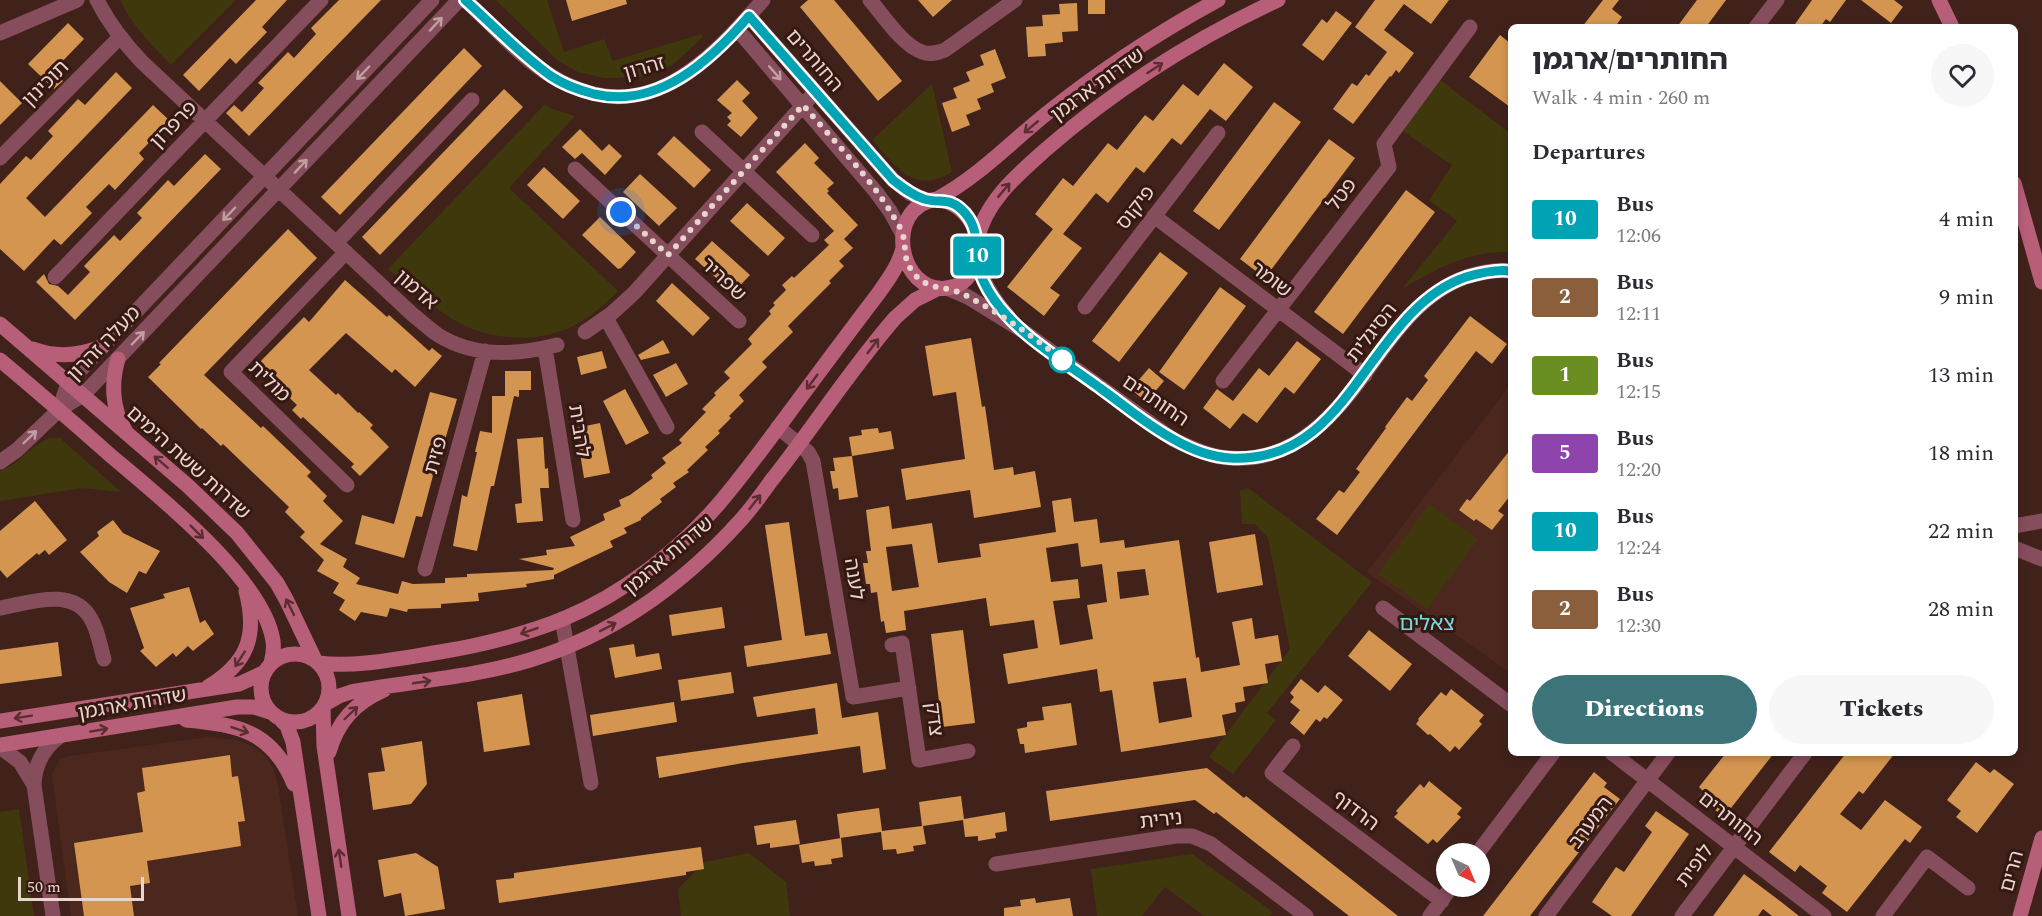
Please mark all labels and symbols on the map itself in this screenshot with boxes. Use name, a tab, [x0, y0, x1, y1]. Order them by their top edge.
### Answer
one-way arrow	[428, 17, 443, 32]
street label: החותרים	[778, 23, 850, 99]
street label: שדרות ארגמן	[1044, 40, 1151, 129]
street label: זהרון	[620, 48, 669, 88]
street label: תוכינון	[15, 53, 76, 114]
one-way arrow	[1146, 61, 1163, 73]
one-way arrow	[356, 65, 370, 80]
one-way arrow	[768, 66, 782, 81]
street label: פרפרון	[143, 94, 204, 156]
one-way arrow	[1024, 120, 1039, 134]
one-way arrow	[294, 159, 308, 174]
street label: פטל	[1319, 172, 1364, 218]
street label: פיקוס	[1109, 179, 1163, 236]
one-way arrow	[998, 182, 1011, 198]
your location	[606, 197, 636, 227]
one-way arrow	[221, 207, 236, 222]
line badge: 10	[950, 236, 1004, 276]
street label: שפריר	[694, 251, 753, 309]
street label: שומר	[1245, 254, 1298, 305]
street label: אדמון	[388, 262, 445, 317]
street label: הסיגלית	[1339, 297, 1405, 369]
street label: מעלה זהרון	[60, 299, 148, 388]
one-way arrow	[131, 330, 145, 345]
one-way arrow	[866, 338, 879, 354]
unlabelled marker	[1049, 347, 1075, 373]
street label: מולית	[241, 354, 297, 409]
street label: החותרים	[1116, 367, 1195, 434]
one-way arrow	[805, 374, 818, 390]
street label: שדרות ששת הימים	[119, 399, 257, 527]
street label: להבית	[560, 402, 598, 460]
one-way arrow	[23, 430, 38, 445]
street label: פזית	[416, 433, 456, 478]
one-way arrow	[154, 455, 169, 469]
one-way arrow	[749, 494, 762, 510]
street label: שדרות ארגמן	[617, 509, 720, 603]
one-way arrow	[190, 525, 205, 539]
street label: לענה	[836, 556, 872, 602]
one-way arrow	[283, 598, 295, 616]
district label: צאלים	[1399, 608, 1455, 640]
one-way arrow	[598, 620, 616, 632]
one-way arrow	[520, 627, 539, 638]
one-way arrow	[233, 650, 245, 667]
one-way arrow	[412, 676, 431, 687]
street label: שדרות ארגמן	[75, 680, 189, 728]
street label: צדק	[917, 700, 951, 738]
one-way arrow	[343, 706, 358, 720]
one-way arrow	[14, 712, 34, 723]
one-way arrow	[89, 724, 109, 735]
one-way arrow	[230, 725, 249, 736]
street label: הרדוף	[1326, 783, 1385, 839]
street label: החותרים	[1692, 784, 1769, 854]
street label: המערב	[1561, 790, 1620, 855]
street label: נירית	[1138, 803, 1184, 837]
street label: לופית	[1669, 838, 1721, 894]
north arrow	[1436, 843, 1490, 897]
street label: הרים	[1992, 847, 2032, 895]
one-way arrow	[335, 849, 346, 869]
scale bar	[18, 874, 144, 902]

